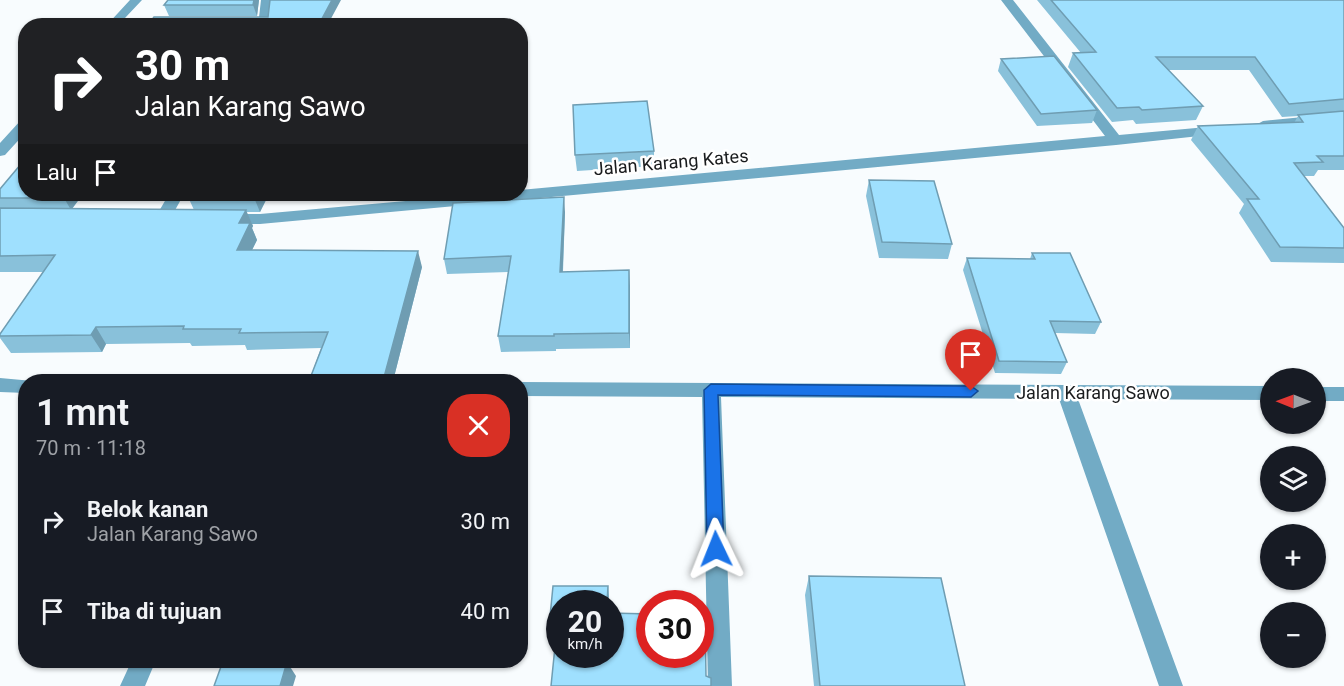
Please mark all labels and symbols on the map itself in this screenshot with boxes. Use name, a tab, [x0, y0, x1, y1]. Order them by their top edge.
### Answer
street label: Jalan Karang Kates	[593, 145, 749, 179]
pin	[945, 329, 996, 391]
north arrow	[1260, 368, 1326, 434]
street label: Jalan Karang Sawo	[1016, 382, 1170, 403]
position arrow	[684, 517, 748, 581]
speed limit sign: 30	[636, 590, 714, 668]

